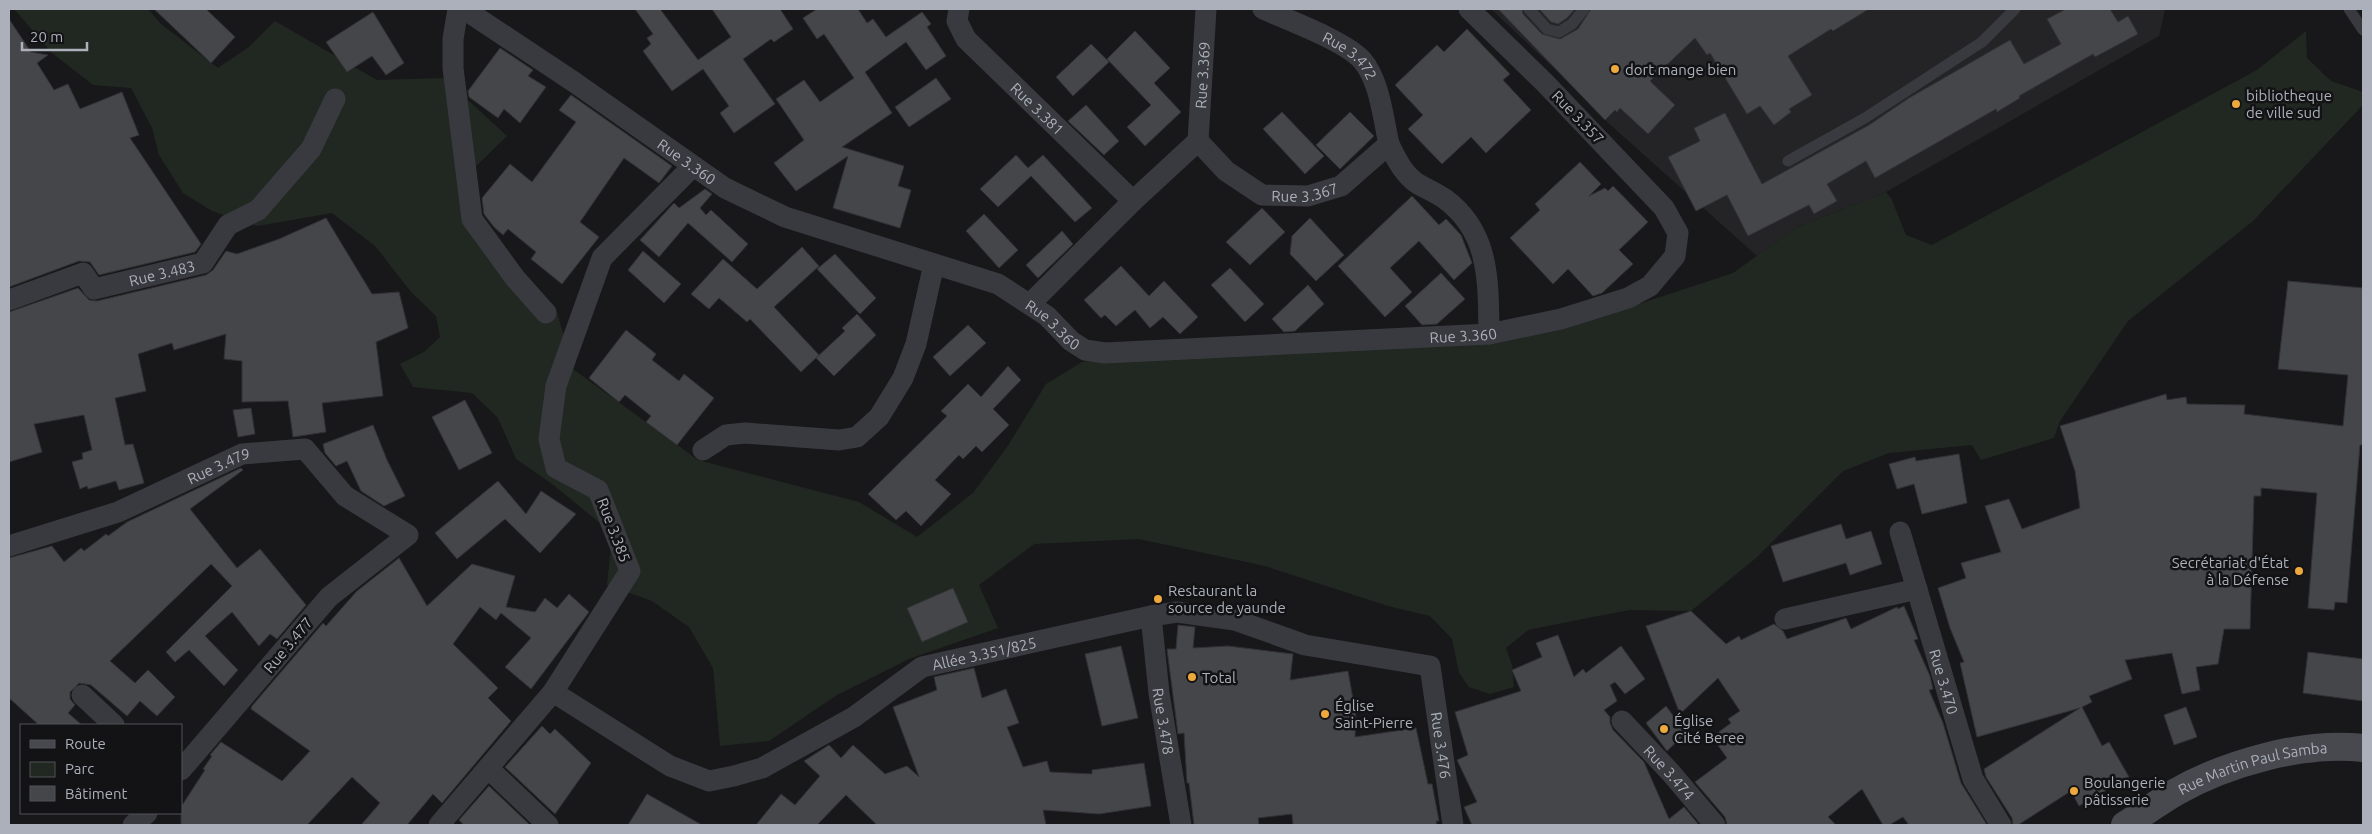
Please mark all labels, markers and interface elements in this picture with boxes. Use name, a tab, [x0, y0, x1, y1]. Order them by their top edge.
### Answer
scale bar	[22, 20, 88, 52]
text: 20 m	[30, 28, 63, 45]
street label: Rue 3.472	[1320, 28, 1381, 82]
street label: Rue 3.369	[1191, 41, 1213, 109]
place label: dort mange bien	[1625, 61, 1736, 78]
marker: dort mange bien	[1609, 63, 1621, 75]
street label: Rue 3.381	[1008, 79, 1068, 138]
street label: Rue 3.357	[1549, 87, 1607, 147]
place label: bibliotheque de ville sud	[2246, 87, 2332, 121]
marker: bibliotheque de ville sud	[2230, 98, 2242, 110]
street label: Rue 3.360	[655, 135, 719, 188]
street label: Rue 3.367	[1271, 179, 1340, 205]
street label: Rue 3.483	[127, 257, 197, 289]
street label: Rue 3.360	[1023, 296, 1083, 353]
street label: Rue 3.360	[1429, 324, 1498, 345]
street label: Rue 3.479	[184, 445, 250, 487]
street label: Rue 3.385	[594, 496, 634, 564]
place label: Secrétariat d'État à la Défense	[2172, 554, 2289, 588]
marker: Secrétariat d'État à la Défense	[2293, 565, 2305, 577]
place label: Restaurant la source de yaunde	[1168, 582, 1286, 616]
marker: Restaurant la source de yaunde	[1152, 593, 1164, 605]
street label: Rue 3.477	[260, 614, 316, 676]
street label: Allée 3.351/825	[930, 633, 1038, 673]
street label: Rue 3.470	[1927, 647, 1962, 716]
place label: Total	[1202, 669, 1236, 686]
marker: Total	[1186, 671, 1198, 683]
street label: Rue 3.478	[1150, 687, 1178, 756]
place label: Église Saint-Pierre	[1335, 697, 1413, 731]
marker: Église Saint-Pierre	[1319, 708, 1331, 720]
street label: Rue 3.476	[1428, 711, 1455, 780]
place label: Église Cité Beree	[1674, 712, 1744, 746]
marker: Église Cité Beree	[1658, 723, 1670, 735]
legend	[20, 724, 182, 814]
text: Route	[65, 735, 106, 752]
street label: Rue Martin Paul Samba	[2175, 739, 2328, 798]
street label: Rue 3.474	[1641, 742, 1698, 803]
text: Parc	[65, 760, 94, 777]
place label: Boulangerie pâtisserie	[2084, 774, 2166, 808]
text: Bâtiment	[65, 785, 128, 802]
marker: Boulangerie pâtisserie	[2068, 785, 2080, 797]

